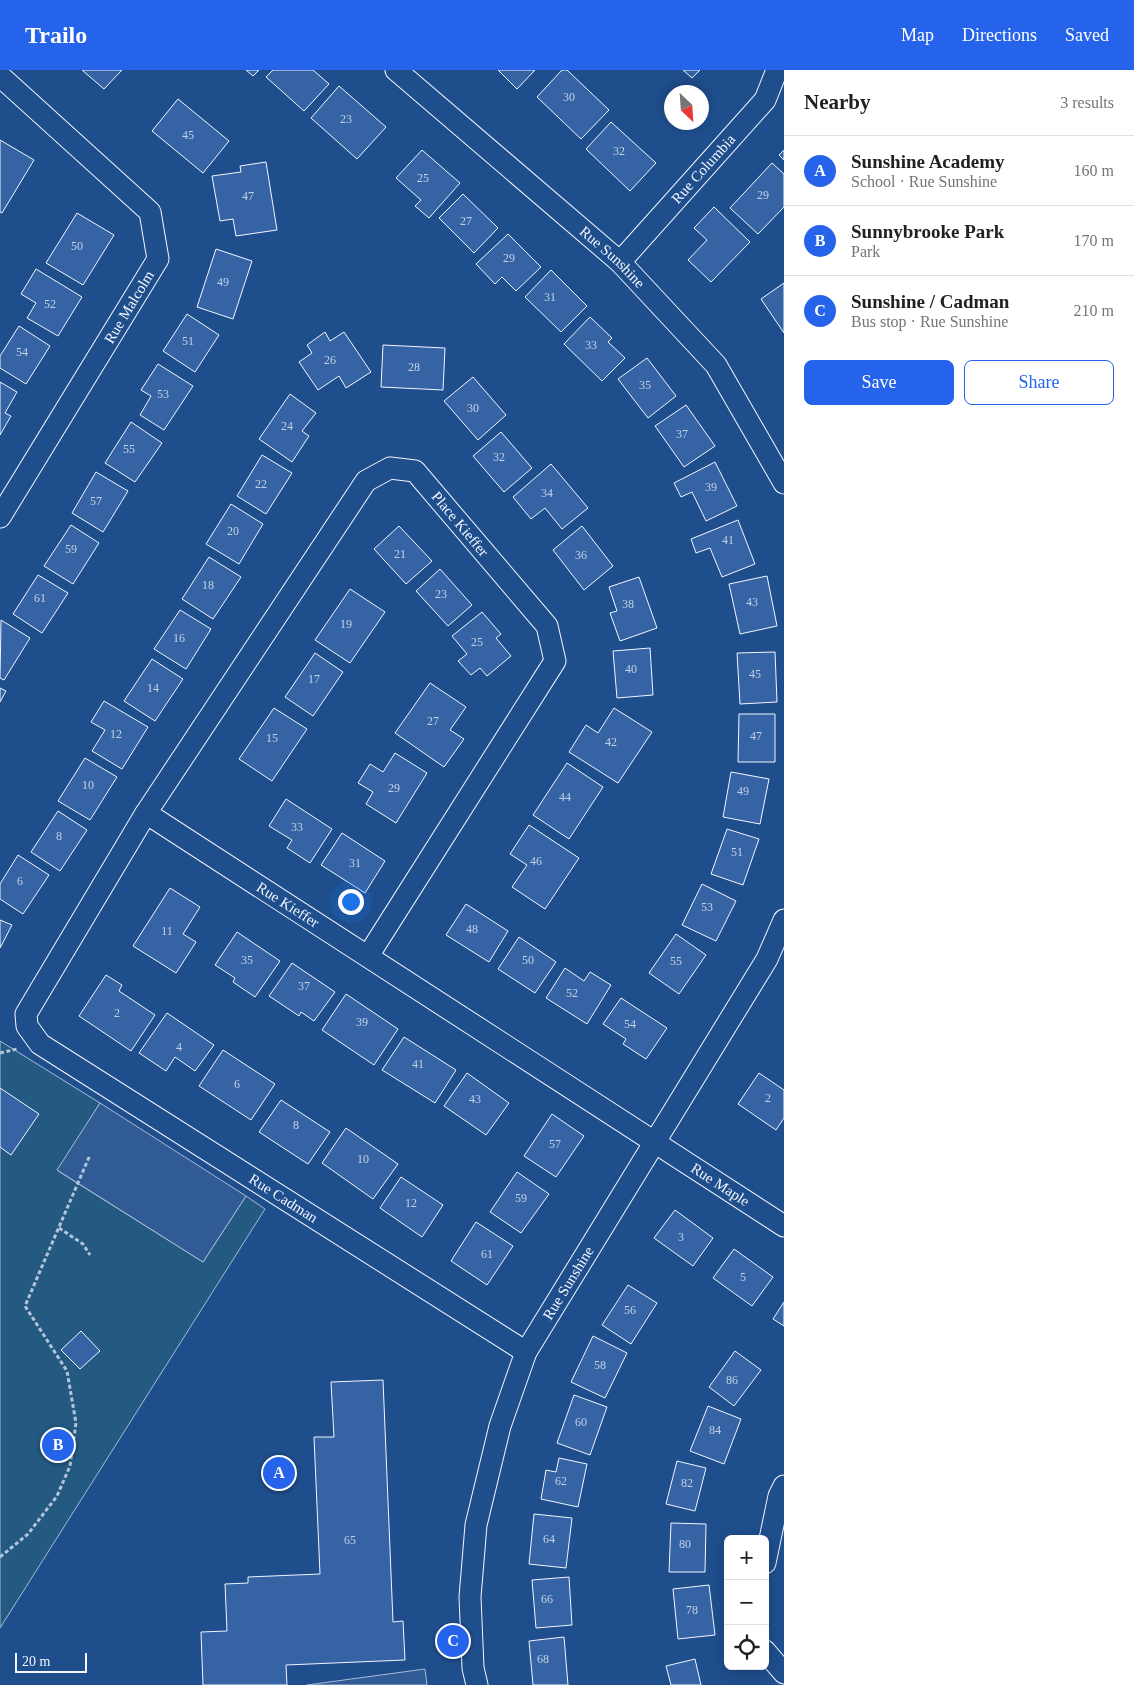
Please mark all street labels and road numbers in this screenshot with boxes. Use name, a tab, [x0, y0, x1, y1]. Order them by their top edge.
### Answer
street label: Rue Columbia	[668, 131, 739, 207]
street label: Rue Sunshine	[576, 223, 648, 291]
street label: Rue Malcolm	[101, 267, 157, 346]
street label: Place Kieffer	[428, 488, 492, 560]
street label: Rue Kieffer	[254, 879, 322, 931]
street label: Rue Maple	[688, 1160, 753, 1210]
street label: Rue Cadman	[246, 1171, 321, 1226]
street label: Rue Sunshine	[540, 1243, 597, 1323]

